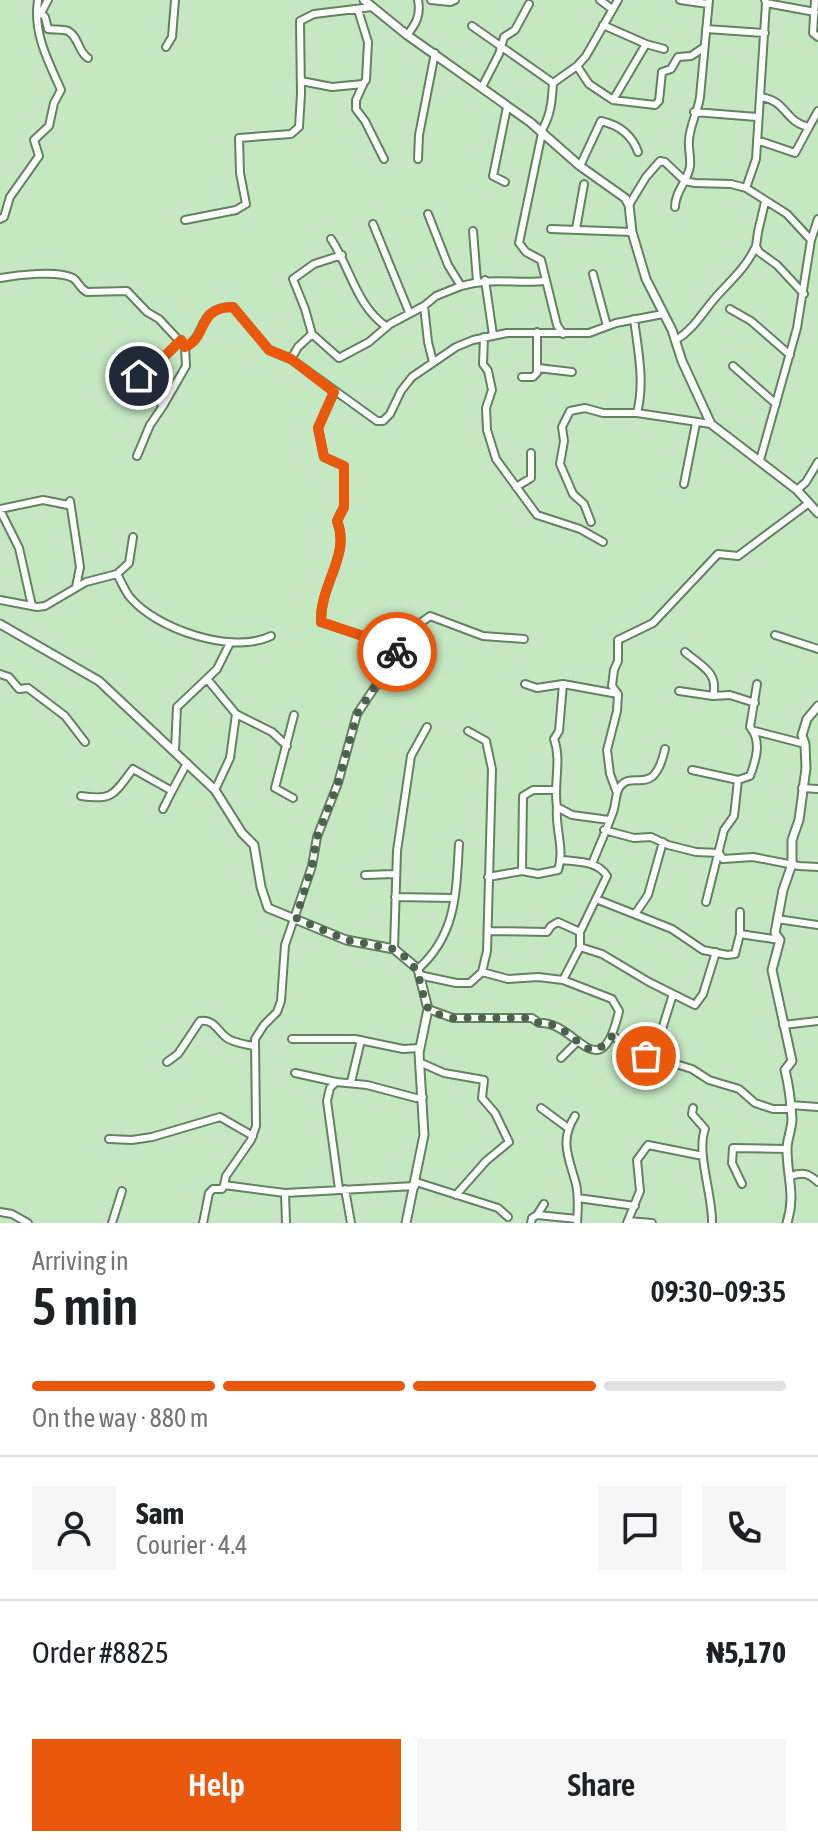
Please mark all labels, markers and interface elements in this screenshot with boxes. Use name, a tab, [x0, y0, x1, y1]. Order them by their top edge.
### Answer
pin	[105, 342, 173, 410]
icon: home	[117, 354, 161, 398]
courier	[357, 612, 437, 692]
icon: bike	[375, 630, 419, 674]
pin	[612, 1022, 680, 1090]
icon: bag	[624, 1034, 668, 1078]
text: Arriving in	[32, 1246, 129, 1276]
text: 09:30–09:35	[651, 1274, 786, 1308]
text: 5 min	[32, 1276, 138, 1336]
text: On the way · 880 m	[32, 1403, 209, 1433]
button: person	[32, 1486, 116, 1570]
button: chat	[598, 1486, 682, 1570]
button: phone	[702, 1486, 786, 1570]
text: Sam	[136, 1496, 184, 1530]
text: Courier · 4.4	[136, 1530, 247, 1560]
text: Order #8825	[32, 1635, 169, 1669]
text: ₦5,170	[707, 1635, 786, 1669]
button: Help	[32, 1739, 401, 1831]
button: Share	[417, 1739, 786, 1831]

